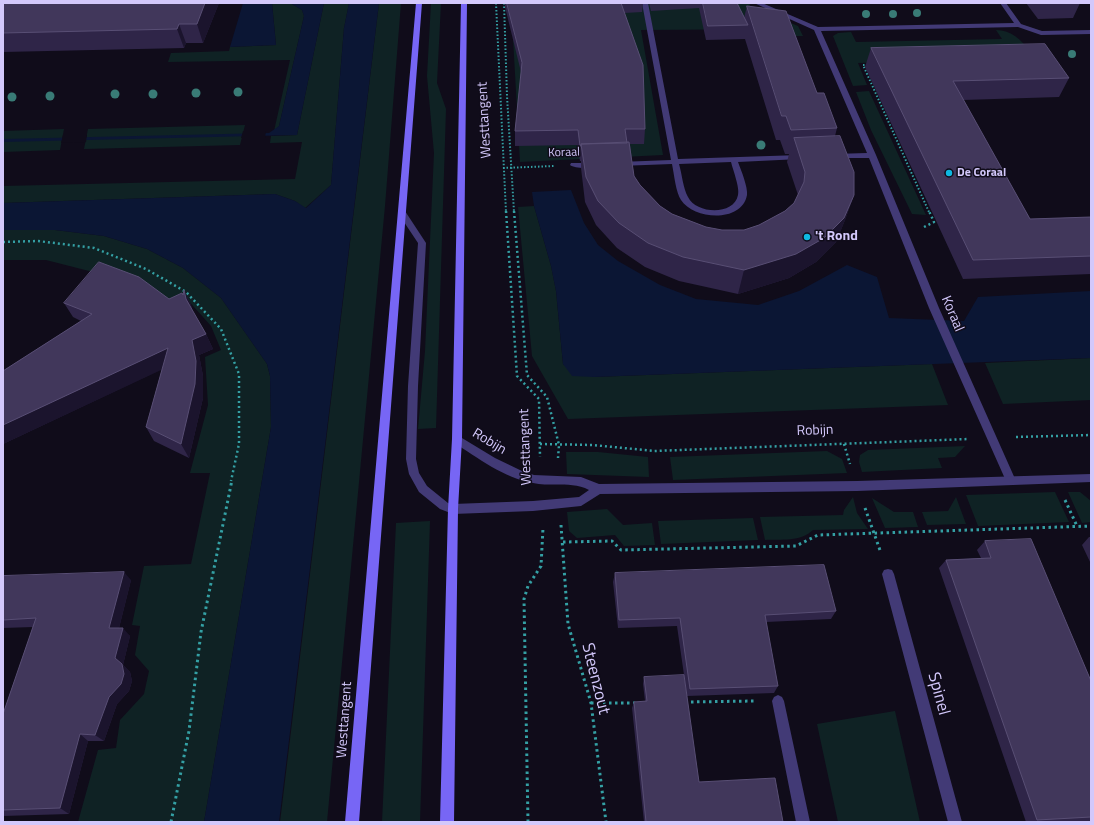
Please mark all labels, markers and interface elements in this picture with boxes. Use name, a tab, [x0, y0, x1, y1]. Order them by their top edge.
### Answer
street label: Westtangent	[475, 81, 495, 159]
street label: Koraal	[548, 145, 580, 161]
place label: De Coraal	[957, 166, 1006, 180]
marker: De Coraal	[944, 168, 954, 178]
place label: 't Rond	[815, 229, 858, 245]
marker: 't Rond	[802, 232, 812, 242]
street label: Koraal	[937, 294, 967, 334]
street label: Westtangent	[516, 408, 536, 486]
street label: Robijn	[796, 422, 834, 440]
street label: Robijn	[469, 425, 509, 459]
street label: Steenzout	[576, 641, 614, 717]
street label: Spinel	[923, 670, 953, 718]
street label: Westtangent	[334, 681, 356, 759]

